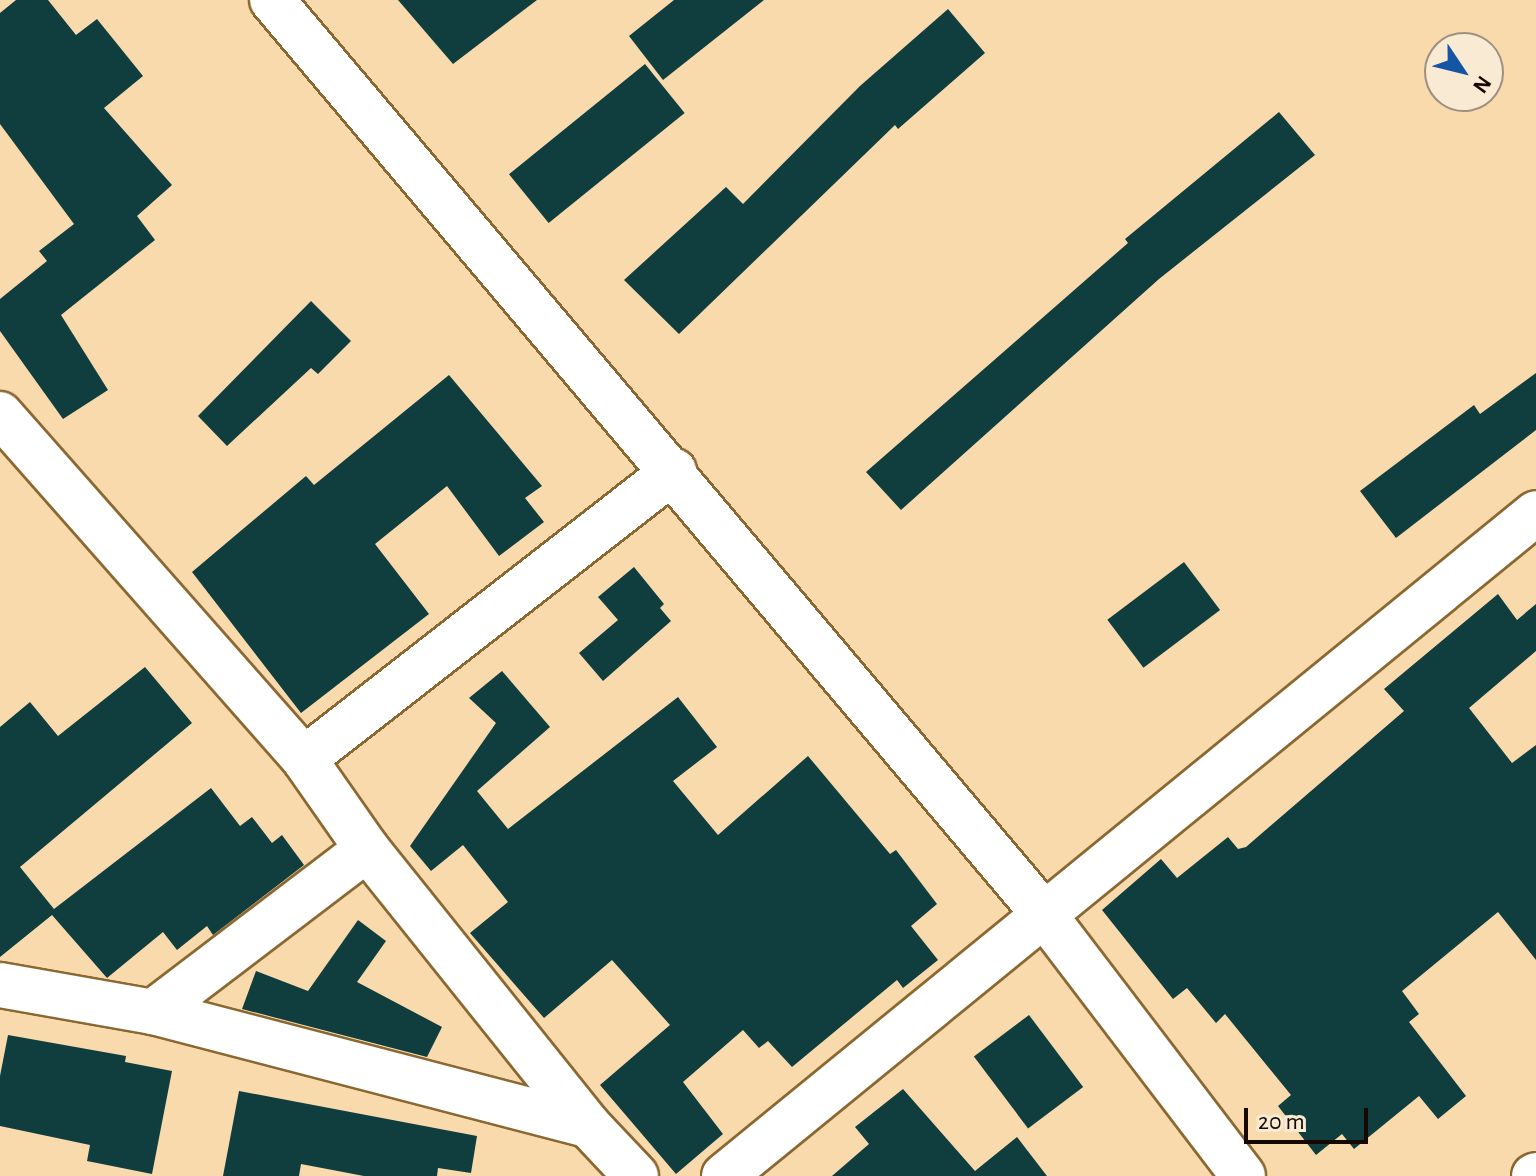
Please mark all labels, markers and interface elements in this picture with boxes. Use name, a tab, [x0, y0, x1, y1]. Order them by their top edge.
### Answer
north arrow	[1424, 32, 1504, 112]
text: N	[1469, 72, 1495, 97]
scale bar	[1248, 1092, 1372, 1142]
text: 20 m	[1258, 1110, 1305, 1134]

